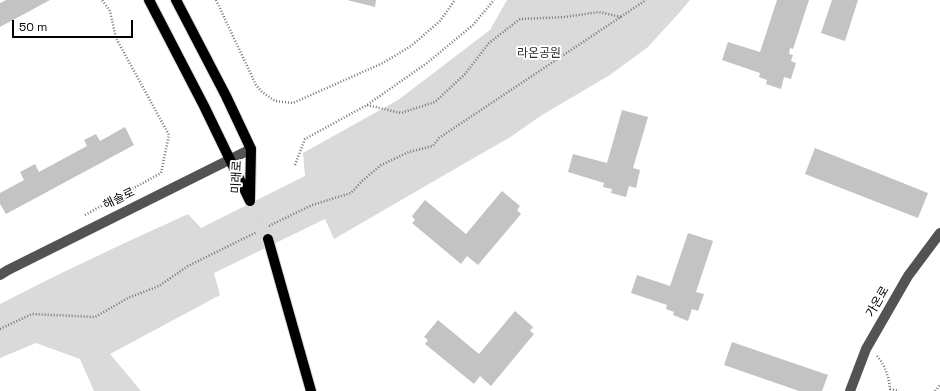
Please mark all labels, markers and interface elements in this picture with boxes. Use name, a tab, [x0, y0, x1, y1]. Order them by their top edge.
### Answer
scale bar	[14, 12, 135, 38]
text: 50 m	[19, 19, 47, 35]
park label: 라온공원	[517, 47, 561, 61]
street label: 미래로	[229, 160, 245, 194]
street label: 해솔로	[101, 185, 137, 213]
street label: 가온로	[863, 284, 893, 320]

